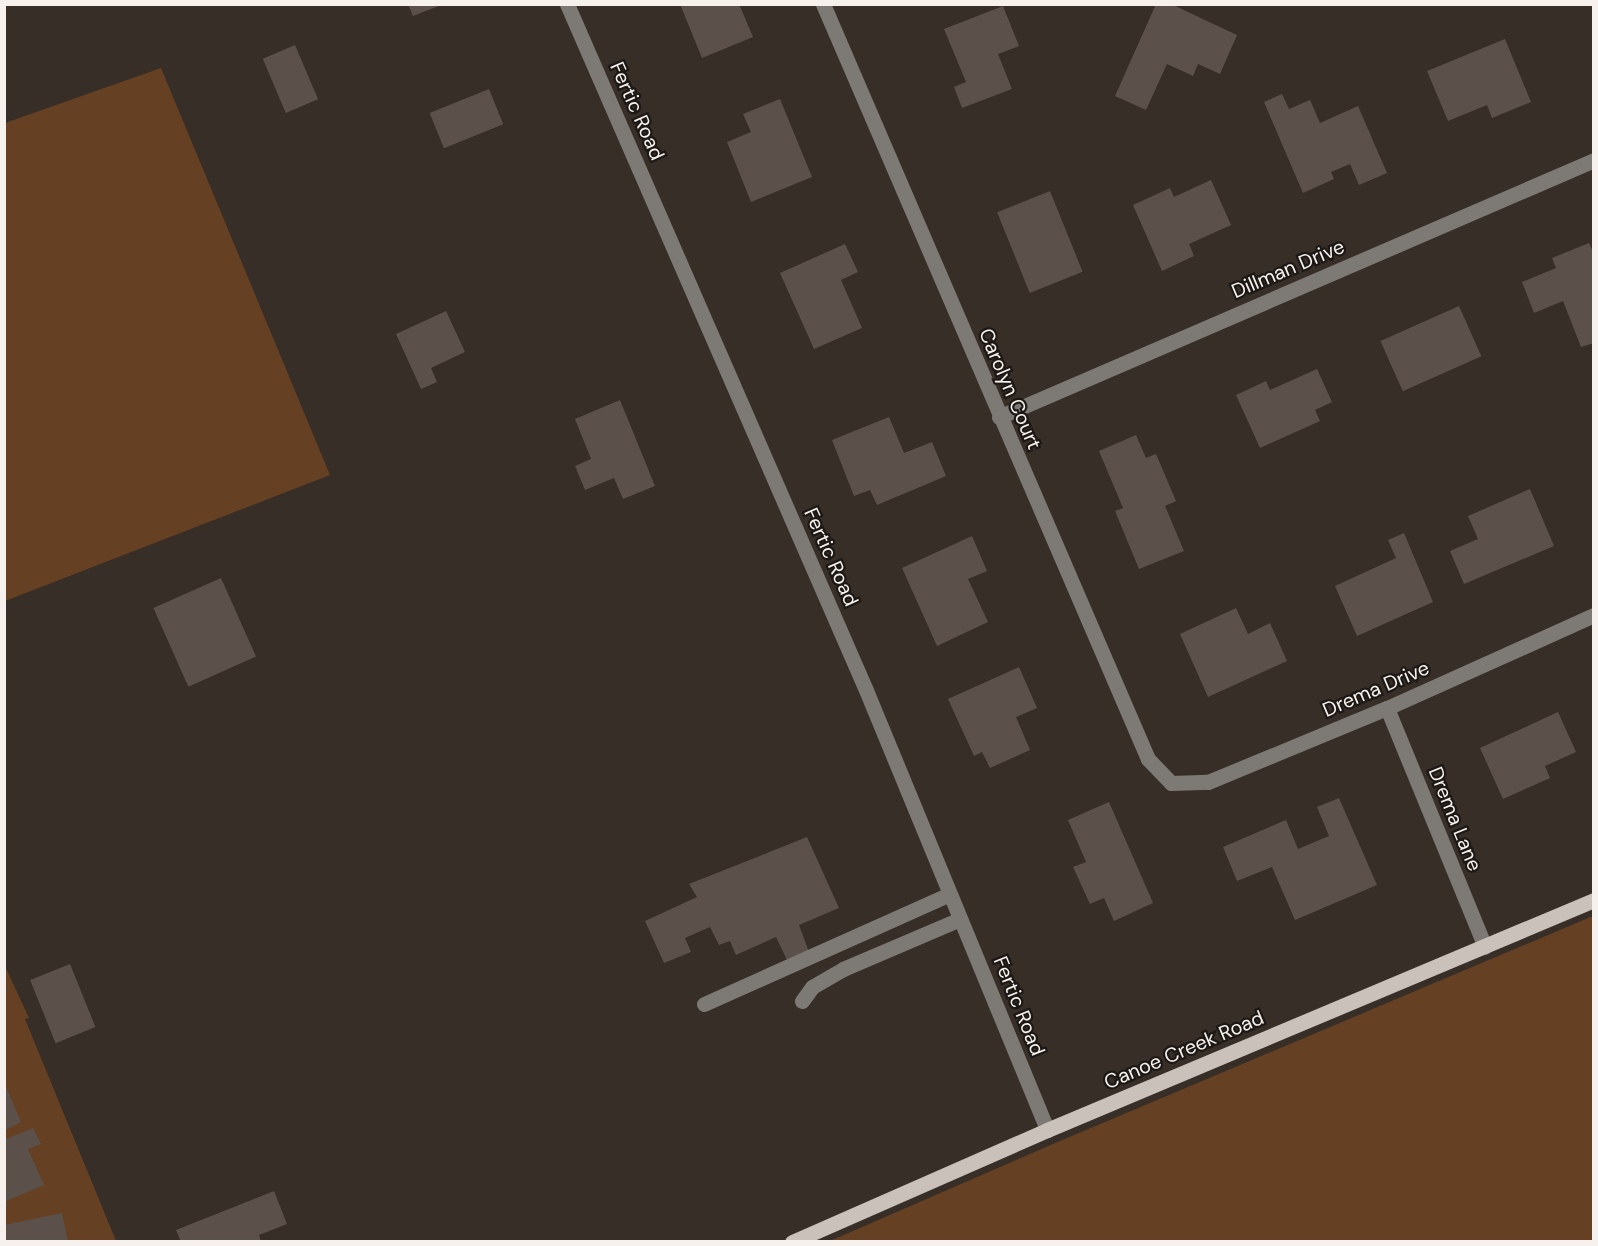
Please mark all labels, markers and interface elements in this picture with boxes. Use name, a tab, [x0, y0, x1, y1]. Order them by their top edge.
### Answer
street label: Fertic Road	[605, 58, 669, 164]
street label: Dillman Drive	[1228, 234, 1348, 304]
street label: Carolyn Court	[974, 325, 1046, 453]
street label: Fertic Road	[799, 504, 863, 610]
street label: Drema Drive	[1319, 656, 1433, 722]
street label: Drema Lane	[1423, 763, 1487, 875]
street label: Fertic Road	[988, 953, 1050, 1059]
street label: Canoe Creek Road	[1100, 1005, 1268, 1095]

